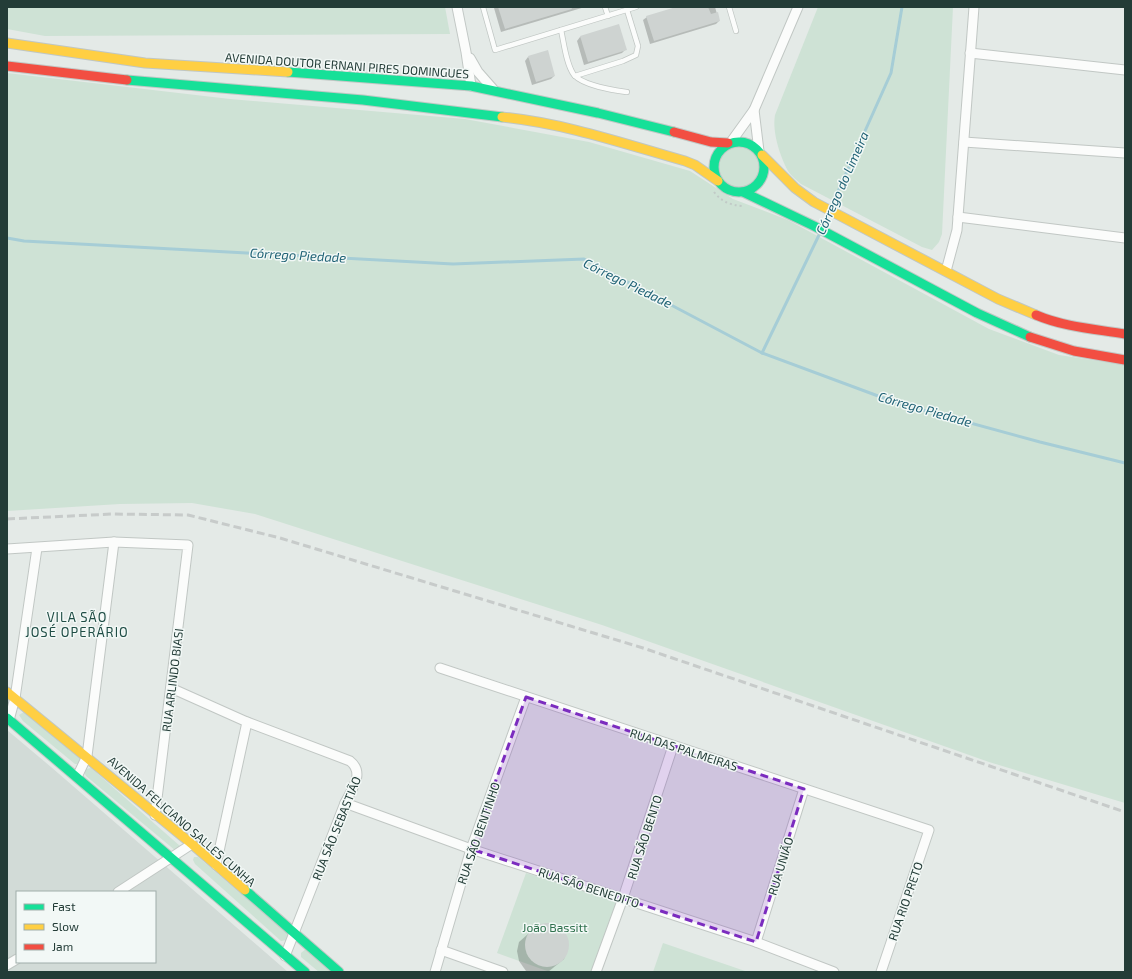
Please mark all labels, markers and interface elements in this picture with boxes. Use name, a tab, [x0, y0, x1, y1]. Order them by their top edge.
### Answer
street label: AVENIDA DOUTOR ERNANI PIRES DOMINGUES	[225, 49, 470, 81]
water label: Córrego do Limeira	[812, 129, 872, 237]
water label: Córrego Piedade	[249, 244, 347, 266]
water label: Córrego Piedade	[581, 255, 675, 311]
water label: Córrego Piedade	[876, 388, 974, 430]
district label: VILA SÃO JOSÉ OPERÁRIO	[25, 609, 129, 640]
street label: RUA ARLINDO BIASI	[159, 627, 185, 733]
street label: RUA DAS PALMEIRAS	[628, 725, 740, 773]
street label: AVENIDA FELICIANO SALLES CUNHA	[105, 753, 259, 889]
street label: RUA SÃO SEBASTIÃO	[309, 774, 363, 882]
street label: RUA SÃO BENTINHO	[454, 780, 502, 886]
street label: RUA SÃO BENTO	[624, 793, 664, 881]
street label: RUA UNIÃO	[764, 835, 796, 897]
street label: RUA RIO PRETO	[885, 860, 925, 942]
street label: RUA SÃO BENEDITO	[537, 864, 641, 910]
legend	[16, 891, 156, 963]
text: Fast	[52, 899, 76, 913]
text: Slow	[52, 919, 79, 933]
park label: João Bassitt	[522, 920, 588, 934]
text: Jam	[52, 939, 73, 953]

